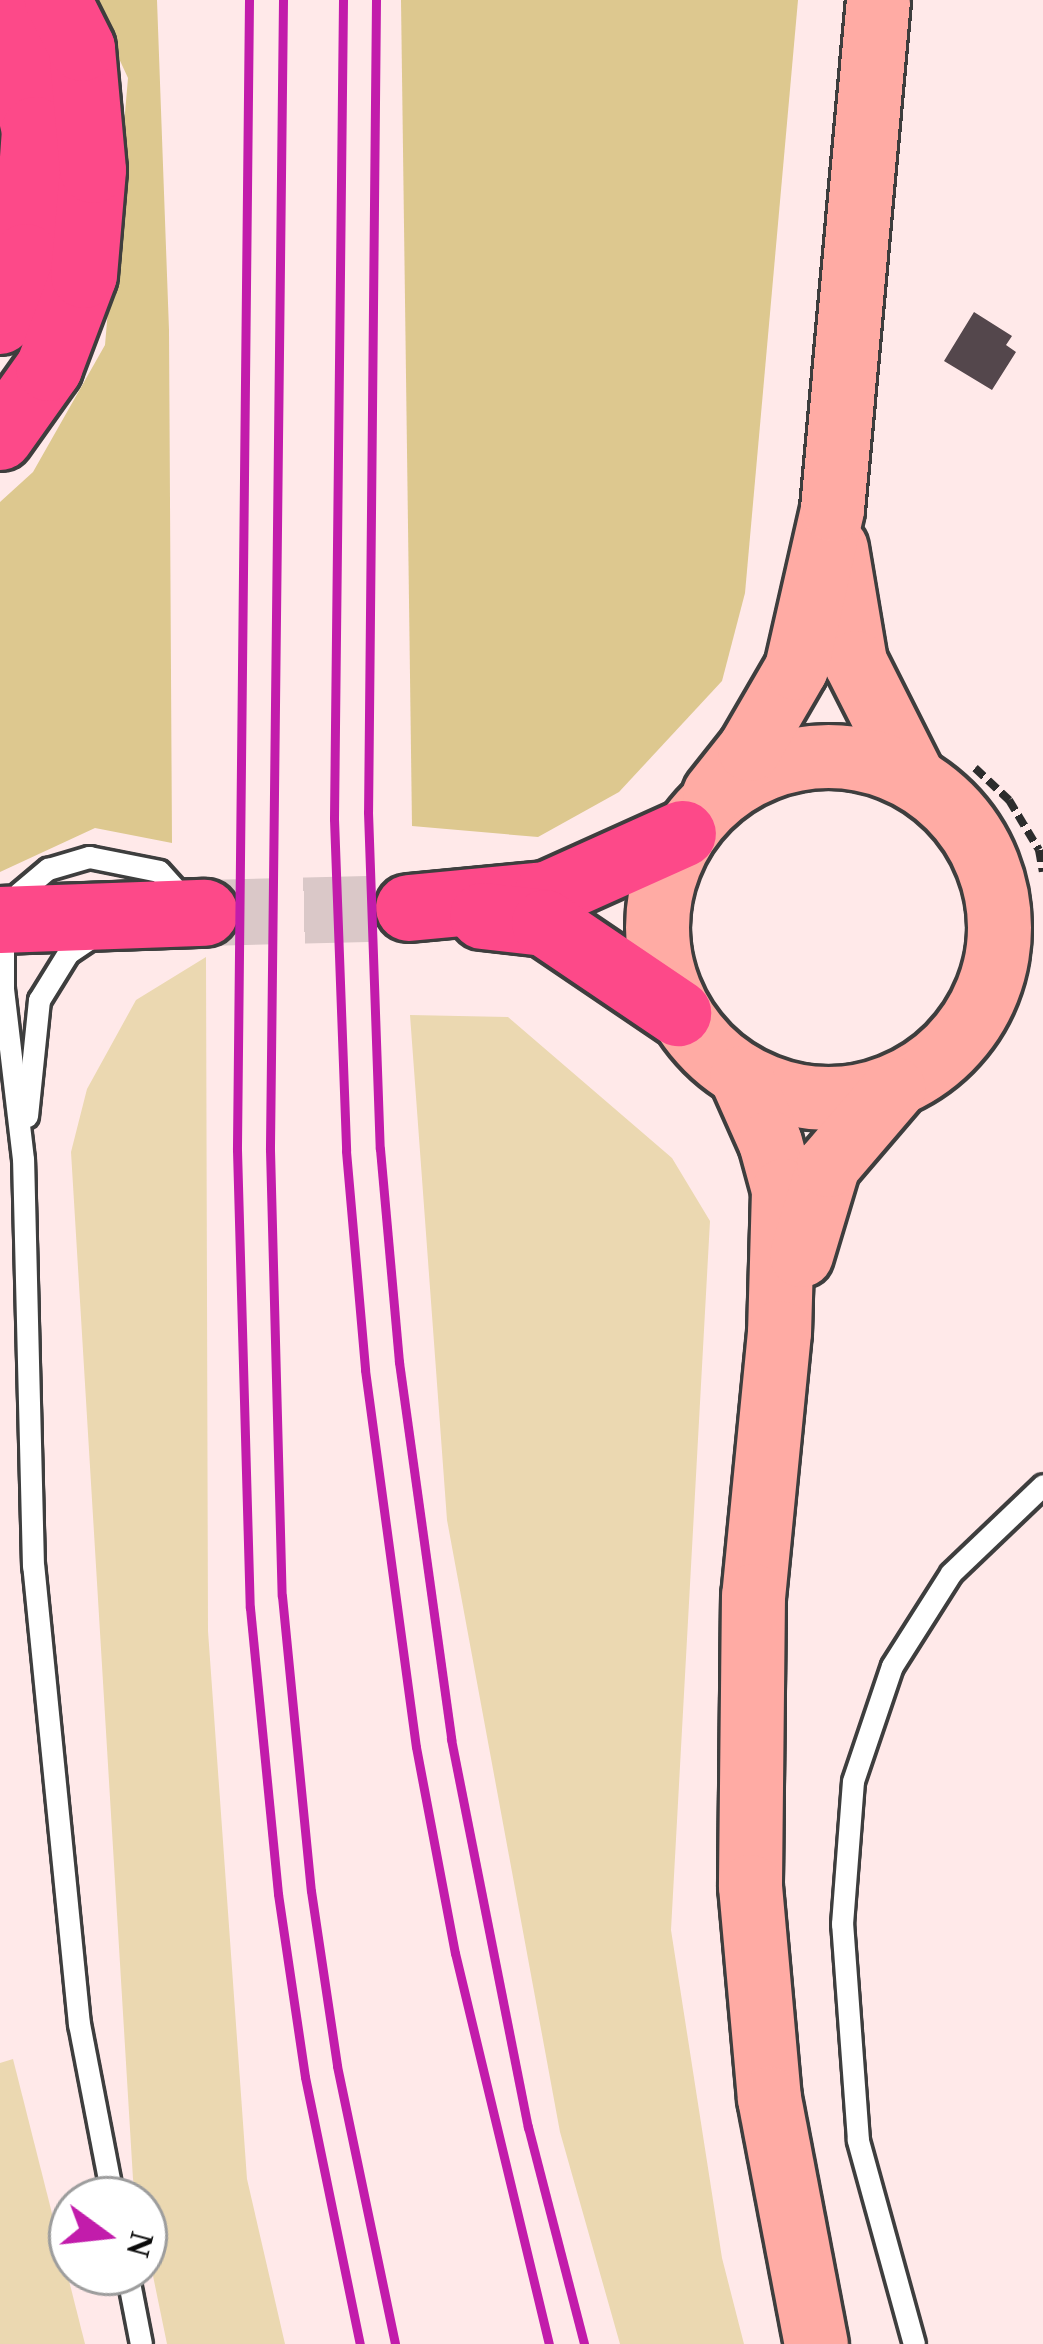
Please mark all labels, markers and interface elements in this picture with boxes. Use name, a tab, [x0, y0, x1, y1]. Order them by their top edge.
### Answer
north arrow	[48, 2176, 168, 2296]
text: N	[119, 2228, 160, 2261]

